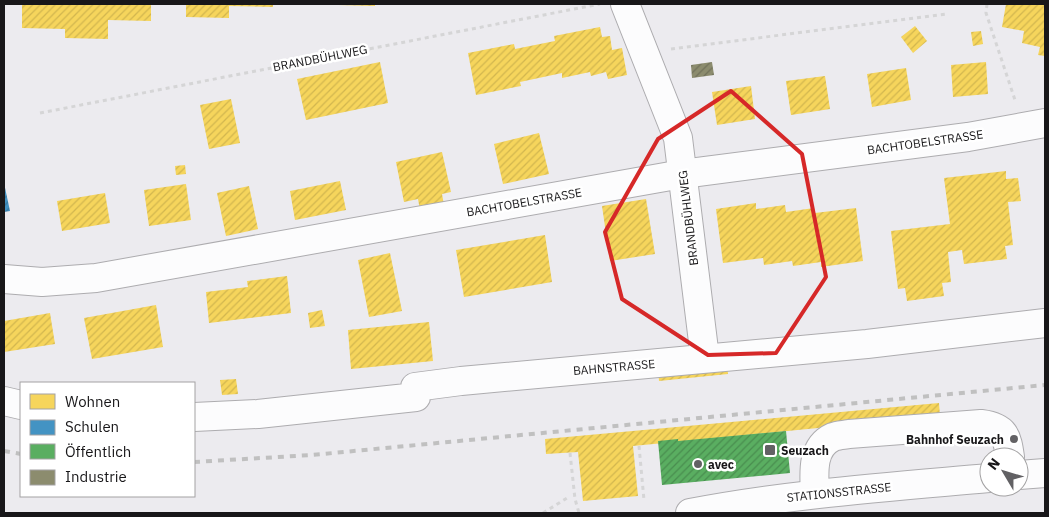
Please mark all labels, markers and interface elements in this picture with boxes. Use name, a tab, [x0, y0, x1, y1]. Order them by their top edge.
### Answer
street label: BRANDBÜHLWEG	[271, 41, 369, 75]
street label: BACHTOBELSTRASSE	[866, 126, 984, 158]
street label: BRANDBÜHLWEG	[675, 169, 701, 267]
street label: BACHTOBELSTRASSE	[465, 184, 583, 220]
street label: BAHNSTRASSE	[572, 356, 656, 378]
legend	[20, 382, 195, 497]
text: Wohnen	[65, 392, 120, 411]
text: Schulen	[65, 417, 119, 436]
place label: Bahnhof Seuzach	[906, 432, 1004, 447]
marker: Bahnhof Seuzach	[1008, 433, 1020, 445]
text: Öffentlich	[65, 442, 131, 461]
marker: Seuzach	[763, 443, 777, 457]
place label: Seuzach	[781, 443, 829, 458]
north arrow	[979, 447, 1029, 497]
text: N	[984, 454, 1004, 474]
place label: avec	[708, 457, 734, 472]
marker: avec	[692, 458, 704, 470]
text: Industrie	[65, 467, 127, 486]
street label: STATIONSSTRASSE	[786, 479, 892, 505]

